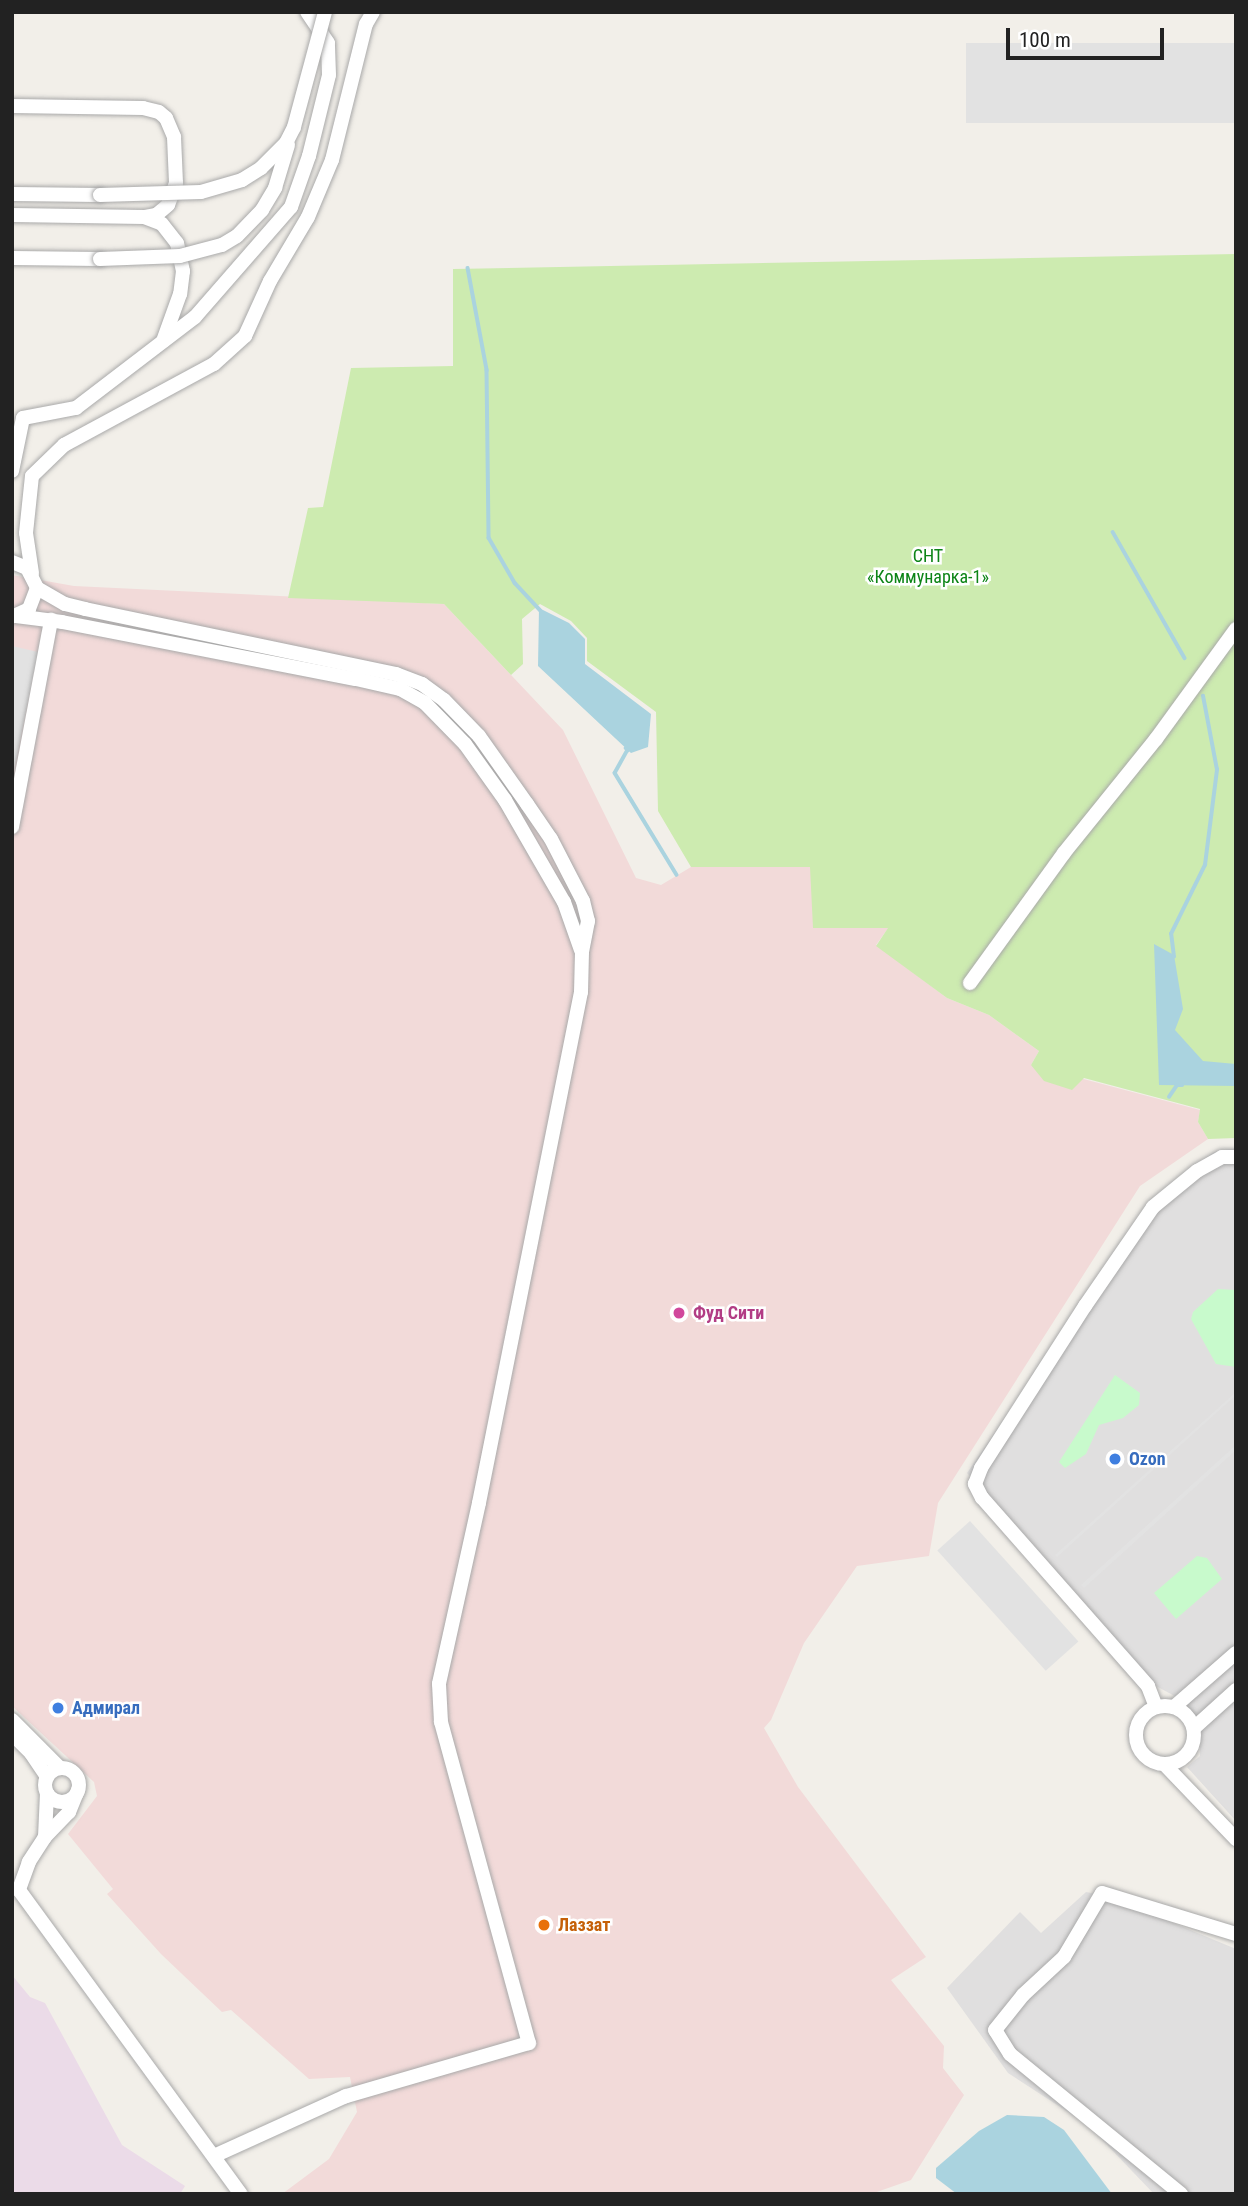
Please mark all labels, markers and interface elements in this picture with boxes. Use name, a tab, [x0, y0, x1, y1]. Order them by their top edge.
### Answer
scale bar	[1010, 14, 1168, 58]
text: 100 m	[1019, 28, 1071, 52]
park label: СНТ «Коммунарка-1»	[867, 546, 989, 588]
place label: Фуд Сити	[693, 1302, 764, 1324]
marker: Фуд Сити	[671, 1305, 687, 1321]
place label: Ozon	[1129, 1448, 1166, 1470]
marker: Ozon	[1107, 1451, 1123, 1467]
place label: Адмирал	[72, 1697, 140, 1719]
marker: Адмирал	[50, 1700, 66, 1716]
place label: Лаззат	[558, 1914, 610, 1936]
marker: Лаззат	[536, 1917, 552, 1933]

